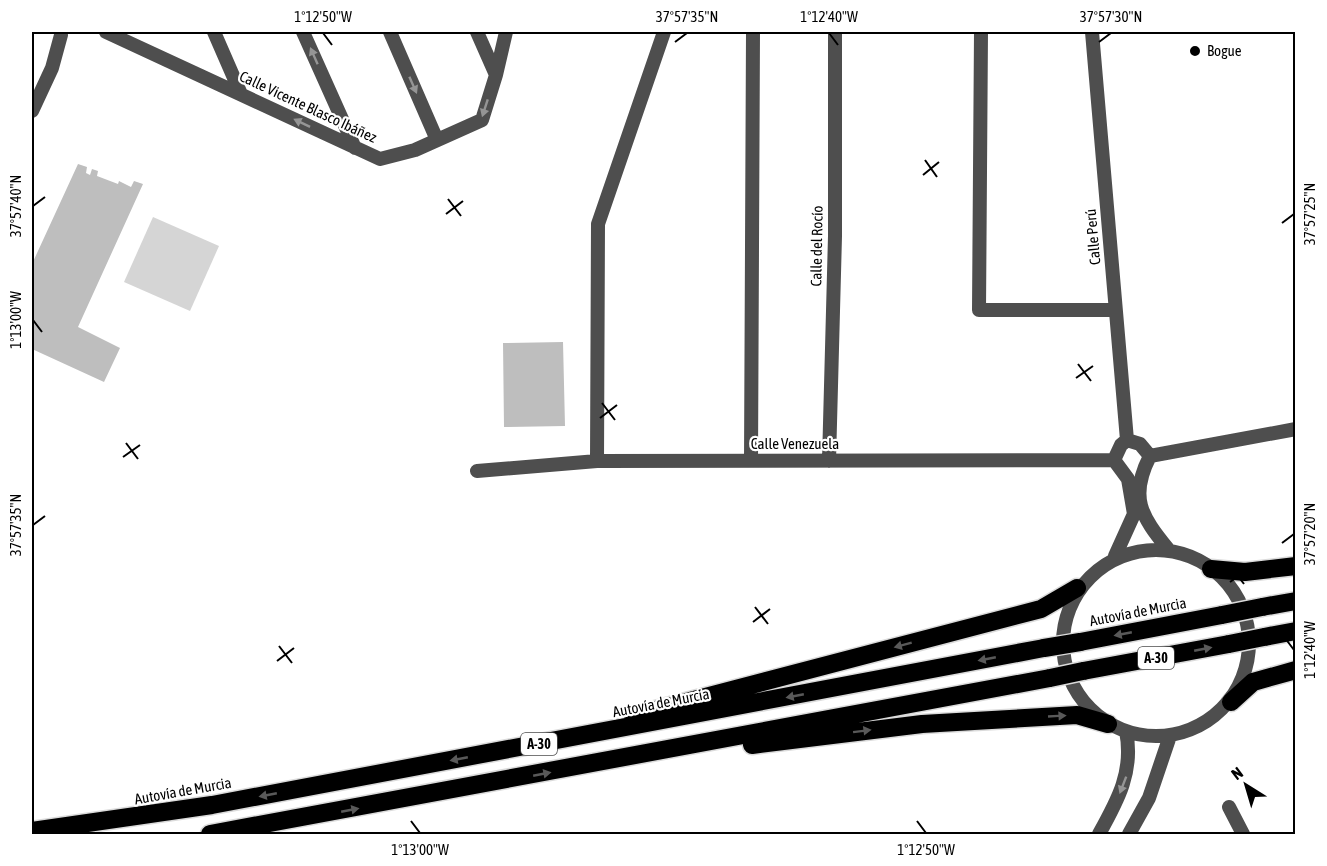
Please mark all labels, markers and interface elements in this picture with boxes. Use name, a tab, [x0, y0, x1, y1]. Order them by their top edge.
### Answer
text: 1°12'50"W	[294, 8, 352, 25]
text: 37°57'35"N	[656, 8, 718, 25]
text: 1°12'40"W	[800, 8, 858, 25]
text: 37°57'30"N	[1080, 8, 1142, 25]
place label: Bogue	[1207, 42, 1242, 59]
marker: Bogue	[1188, 44, 1202, 58]
one-way arrow	[309, 47, 319, 65]
street label: Calle Vicente Blasco Ibáñez	[237, 67, 380, 146]
one-way arrow	[408, 77, 418, 95]
one-way arrow	[480, 99, 490, 117]
one-way arrow	[293, 119, 310, 128]
text: 37°57'40"N	[7, 175, 24, 237]
text: 37°57'25"N	[1301, 183, 1318, 245]
street label: Calle del Rocío	[807, 205, 826, 287]
street label: Calle Perú	[1082, 208, 1103, 266]
text: 1°13'00"W	[7, 291, 24, 349]
street label: Calle Venezuela	[751, 435, 839, 452]
text: 37°57'35"N	[7, 494, 24, 556]
text: 37°57'20"N	[1301, 503, 1318, 565]
street label: Autovía de Murcia	[1088, 594, 1188, 629]
text: 1°12'40"W	[1301, 621, 1318, 679]
one-way arrow	[1113, 630, 1132, 639]
one-way arrow	[894, 641, 912, 651]
one-way arrow	[1193, 644, 1212, 653]
road number: A-30	[1138, 647, 1174, 669]
one-way arrow	[977, 655, 996, 664]
street label: Autovía de Murcia	[611, 685, 711, 720]
one-way arrow	[786, 692, 805, 701]
one-way arrow	[1047, 712, 1066, 721]
one-way arrow	[853, 727, 872, 736]
road number: A-30	[521, 733, 557, 755]
one-way arrow	[450, 755, 469, 764]
north arrow	[1216, 755, 1276, 815]
text: N	[1228, 763, 1246, 783]
one-way arrow	[532, 769, 551, 778]
street label: Autovía de Murcia	[133, 774, 233, 807]
one-way arrow	[1118, 776, 1128, 794]
one-way arrow	[258, 791, 277, 800]
one-way arrow	[341, 805, 360, 814]
text: 1°13'00"W	[391, 841, 449, 858]
text: 1°12'50"W	[897, 841, 955, 858]

